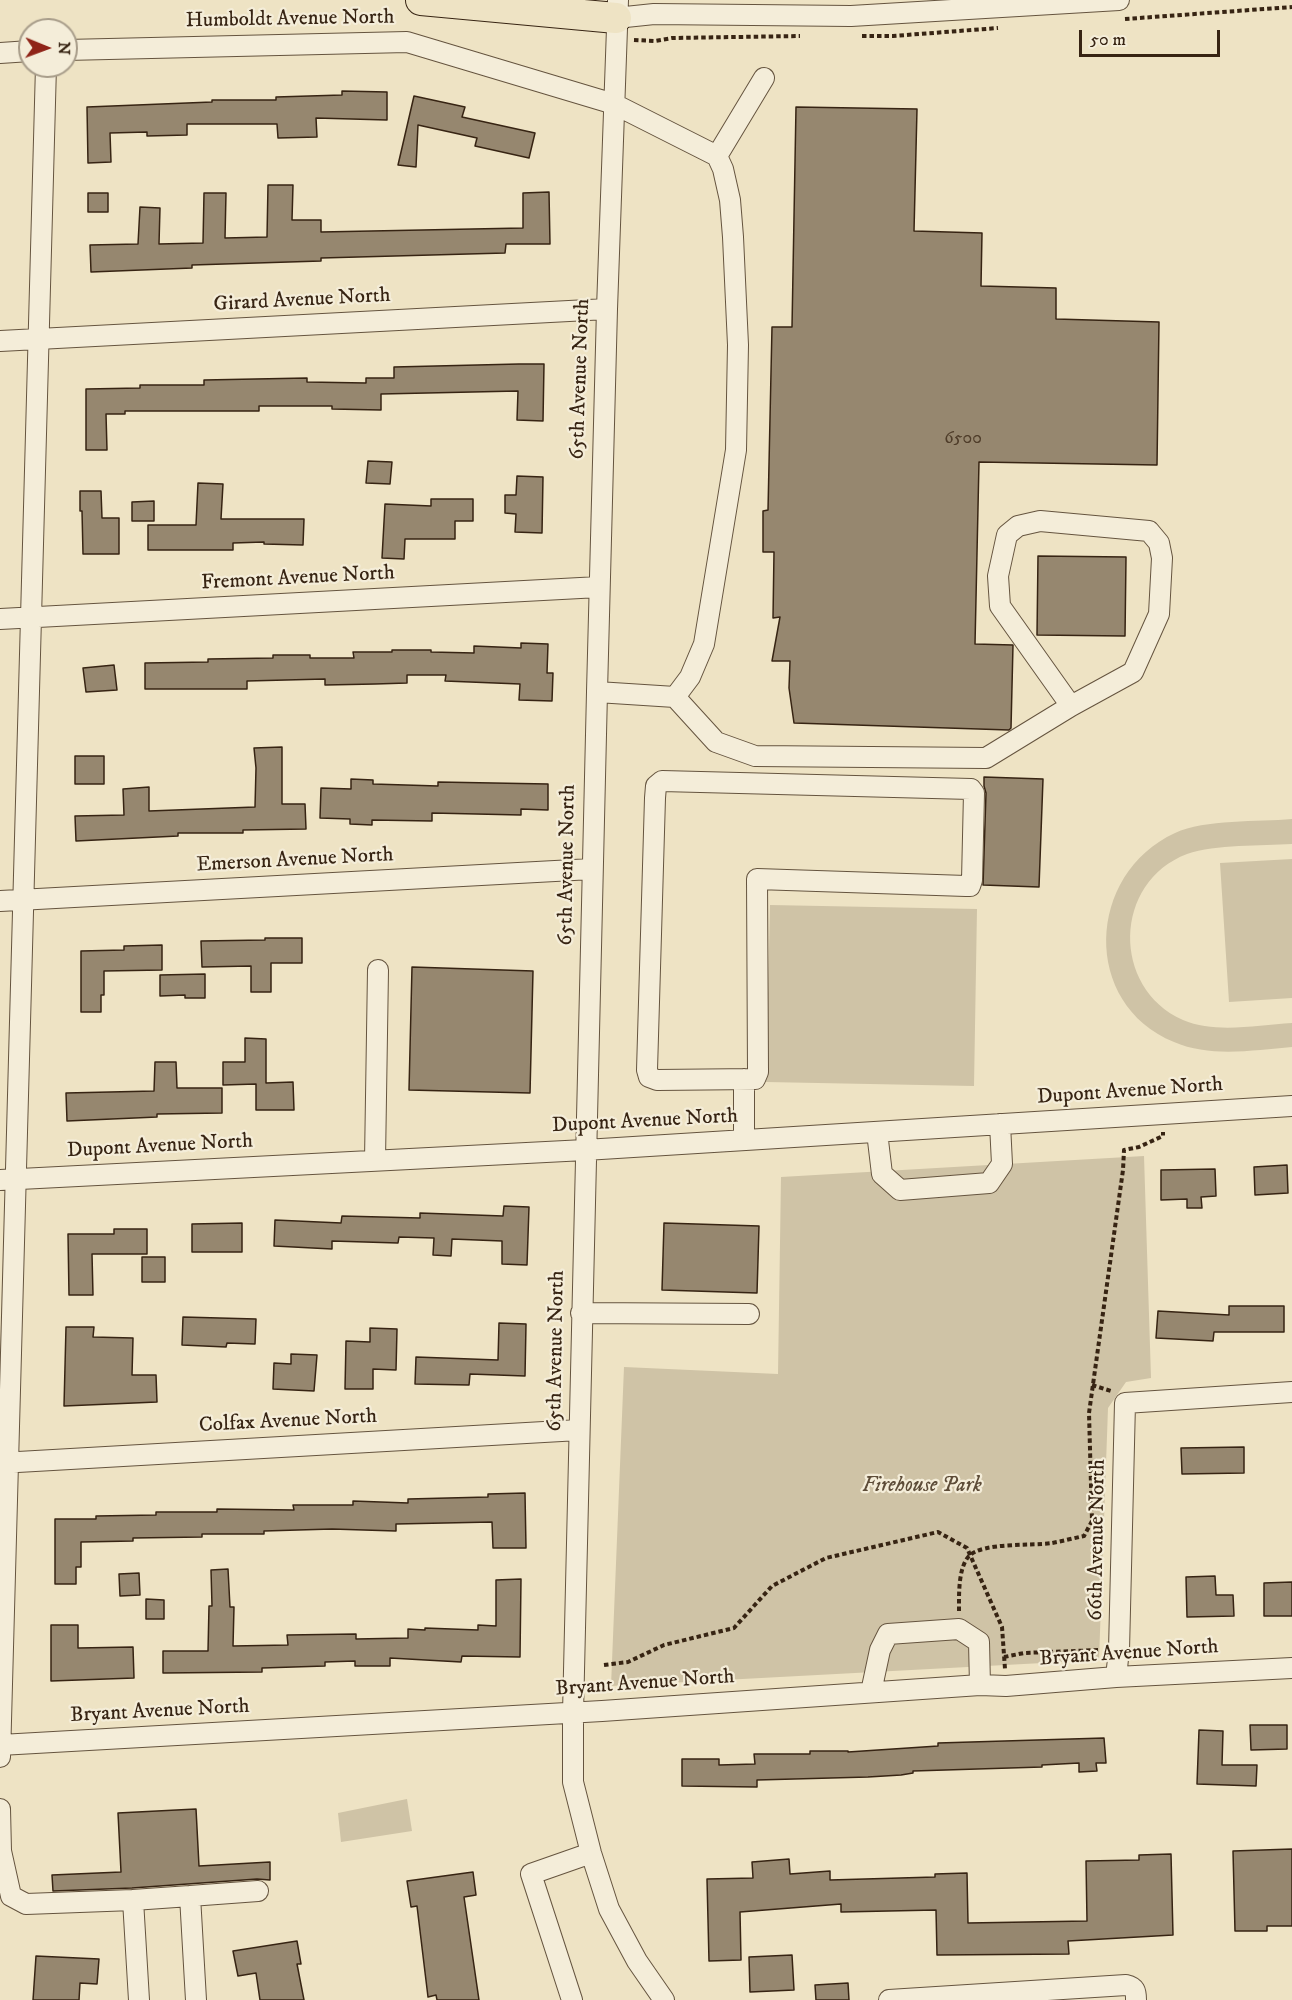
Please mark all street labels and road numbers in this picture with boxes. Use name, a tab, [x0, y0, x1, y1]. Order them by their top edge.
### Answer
street label: Humboldt Avenue North	[185, 6, 395, 34]
street label: Girard Avenue North	[213, 284, 391, 318]
street label: 65th Avenue North	[566, 298, 596, 460]
street label: Fremont Avenue North	[201, 561, 395, 597]
street label: 65th Avenue North	[554, 784, 582, 946]
street label: Emerson Avenue North	[196, 843, 394, 879]
street label: Dupont Avenue North	[1036, 1073, 1224, 1111]
street label: Dupont Avenue North	[551, 1105, 739, 1139]
street label: Dupont Avenue North	[66, 1130, 254, 1164]
street label: 65th Avenue North	[543, 1270, 571, 1432]
street label: Colfax Avenue North	[198, 1405, 378, 1439]
street label: 66th Avenue North	[1084, 1459, 1112, 1621]
street label: Bryant Avenue North	[1039, 1635, 1219, 1673]
street label: Bryant Avenue North	[555, 1665, 735, 1703]
street label: Bryant Avenue North	[70, 1695, 250, 1729]

